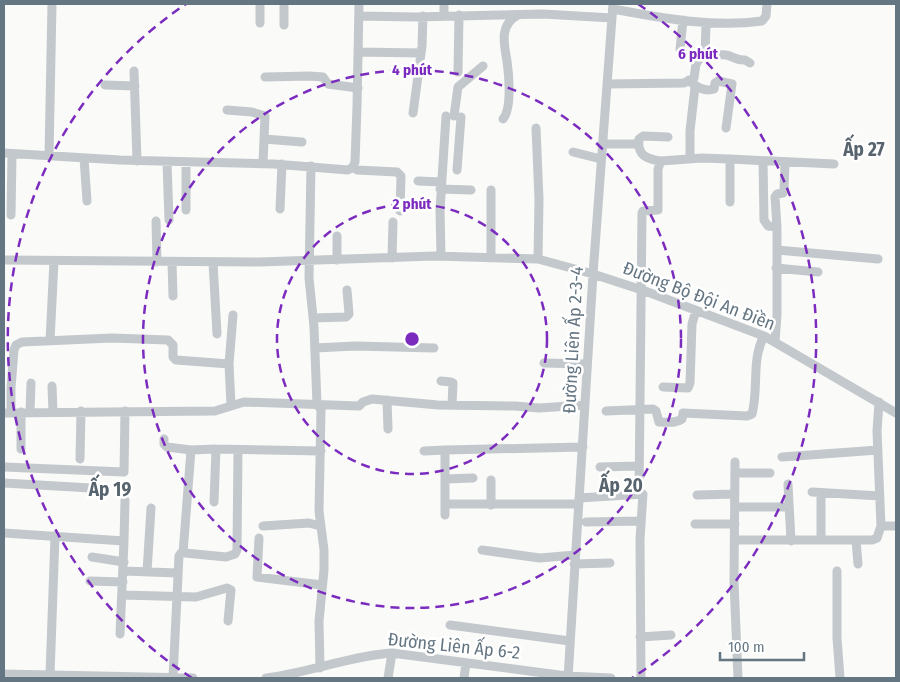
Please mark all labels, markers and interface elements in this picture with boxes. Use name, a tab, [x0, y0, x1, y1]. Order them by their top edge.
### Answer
text: 6 phút	[678, 45, 719, 63]
text: 4 phút	[392, 61, 433, 79]
district label: Ấp 27	[842, 133, 885, 161]
text: 2 phút	[391, 195, 432, 213]
street label: Đường Bộ Đội An Điền	[620, 257, 778, 335]
street label: Đường Liên Ấp 2-3-4	[556, 265, 588, 414]
centre of rings	[403, 330, 421, 348]
district label: Ấp 20	[598, 469, 643, 497]
district label: Ấp 19	[88, 473, 131, 501]
street label: Đường Liên Ấp 6-2	[387, 626, 522, 664]
scale bar	[720, 630, 804, 662]
text: 100 m	[728, 638, 765, 656]

